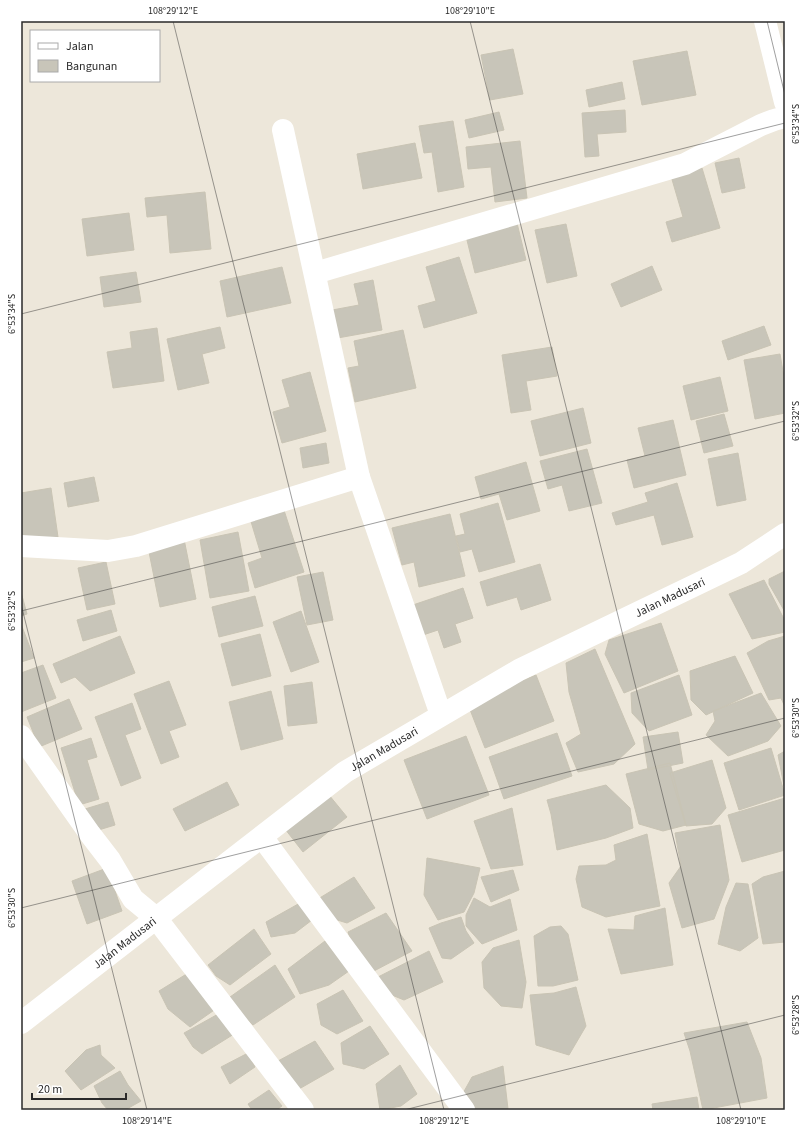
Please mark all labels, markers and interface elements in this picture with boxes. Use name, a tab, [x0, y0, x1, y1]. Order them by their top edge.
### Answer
text: 108°29'12"E	[148, 4, 198, 18]
text: 108°29'10"E	[445, 4, 495, 18]
legend	[30, 30, 160, 82]
text: Jalan	[66, 38, 93, 55]
text: Bangunan	[66, 58, 117, 75]
text: 6°53'34"S	[789, 104, 803, 144]
text: 6°53'34"S	[5, 294, 19, 334]
text: 6°53'32"S	[789, 401, 803, 441]
street label: Jalan Madusari	[632, 573, 708, 621]
text: 6°53'32"S	[5, 591, 19, 631]
text: 6°53'30"S	[789, 698, 803, 738]
street label: Jalan Madusari	[347, 723, 421, 776]
text: 6°53'30"S	[5, 888, 19, 928]
street label: Jalan Madusari	[89, 913, 160, 973]
text: 6°53'28"S	[789, 995, 803, 1035]
scale bar	[32, 1075, 126, 1101]
text: 20 m	[38, 1081, 62, 1098]
text: 108°29'14"E	[122, 1114, 172, 1128]
text: 108°29'12"E	[419, 1114, 469, 1128]
text: 108°29'10"E	[716, 1114, 766, 1128]

